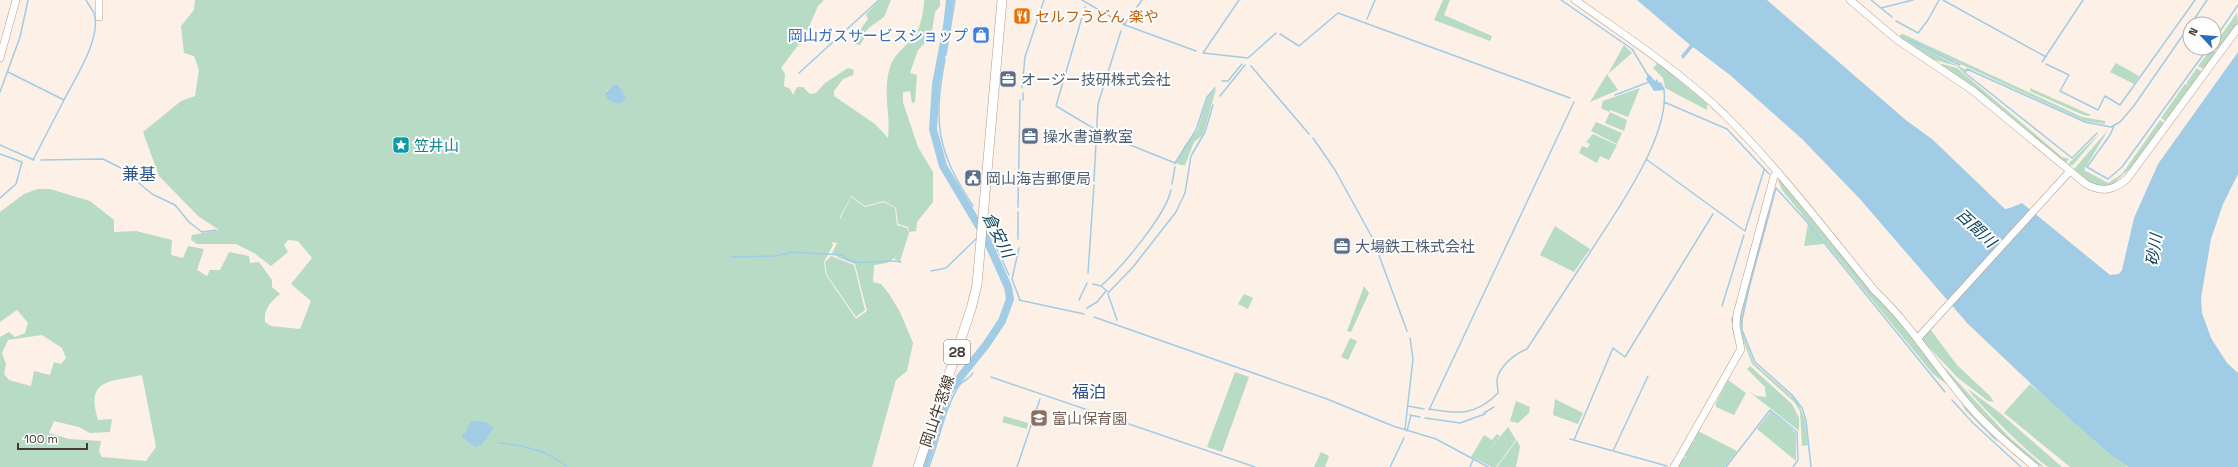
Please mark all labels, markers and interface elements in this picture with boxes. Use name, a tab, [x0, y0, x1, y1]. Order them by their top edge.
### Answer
restaurant icon: セルフうどん 楽や	[1012, 6, 1032, 26]
place label: セルフうどん 楽や	[1035, 7, 1159, 26]
north arrow	[2182, 16, 2222, 56]
shop icon: 岡山ガスサービスショップ	[971, 25, 991, 45]
text: N	[2185, 25, 2201, 38]
place label: 岡山ガスサービスショップ	[788, 26, 968, 45]
office icon: オージー技研株式会社	[998, 69, 1018, 89]
place label: オージー技研株式会社	[1021, 70, 1171, 89]
office icon: 操水書道教室	[1020, 126, 1040, 146]
place label: 操水書道教室	[1043, 127, 1133, 146]
place icon: 笠井山	[391, 135, 411, 155]
place label: 笠井山	[414, 136, 459, 155]
district label: 兼基	[122, 163, 156, 185]
public building icon: 岡山海吉郵便局	[963, 168, 983, 188]
place label: 岡山海吉郵便局	[986, 169, 1091, 188]
water label: 百間川	[1951, 204, 2002, 253]
water label: 倉安川	[978, 209, 1019, 263]
water label: 砂川	[2141, 231, 2167, 267]
office icon: 大場鉄工株式会社	[1332, 236, 1352, 256]
place label: 大場鉄工株式会社	[1355, 237, 1475, 256]
road number: 28	[944, 340, 970, 364]
street label: 岡山牛窓線	[916, 372, 958, 450]
district label: 福泊	[1072, 381, 1106, 403]
school or university icon: 富山保育園	[1029, 408, 1049, 428]
place label: 富山保育園	[1052, 409, 1127, 428]
scale bar	[18, 425, 87, 451]
text: 100 m	[24, 431, 58, 447]

